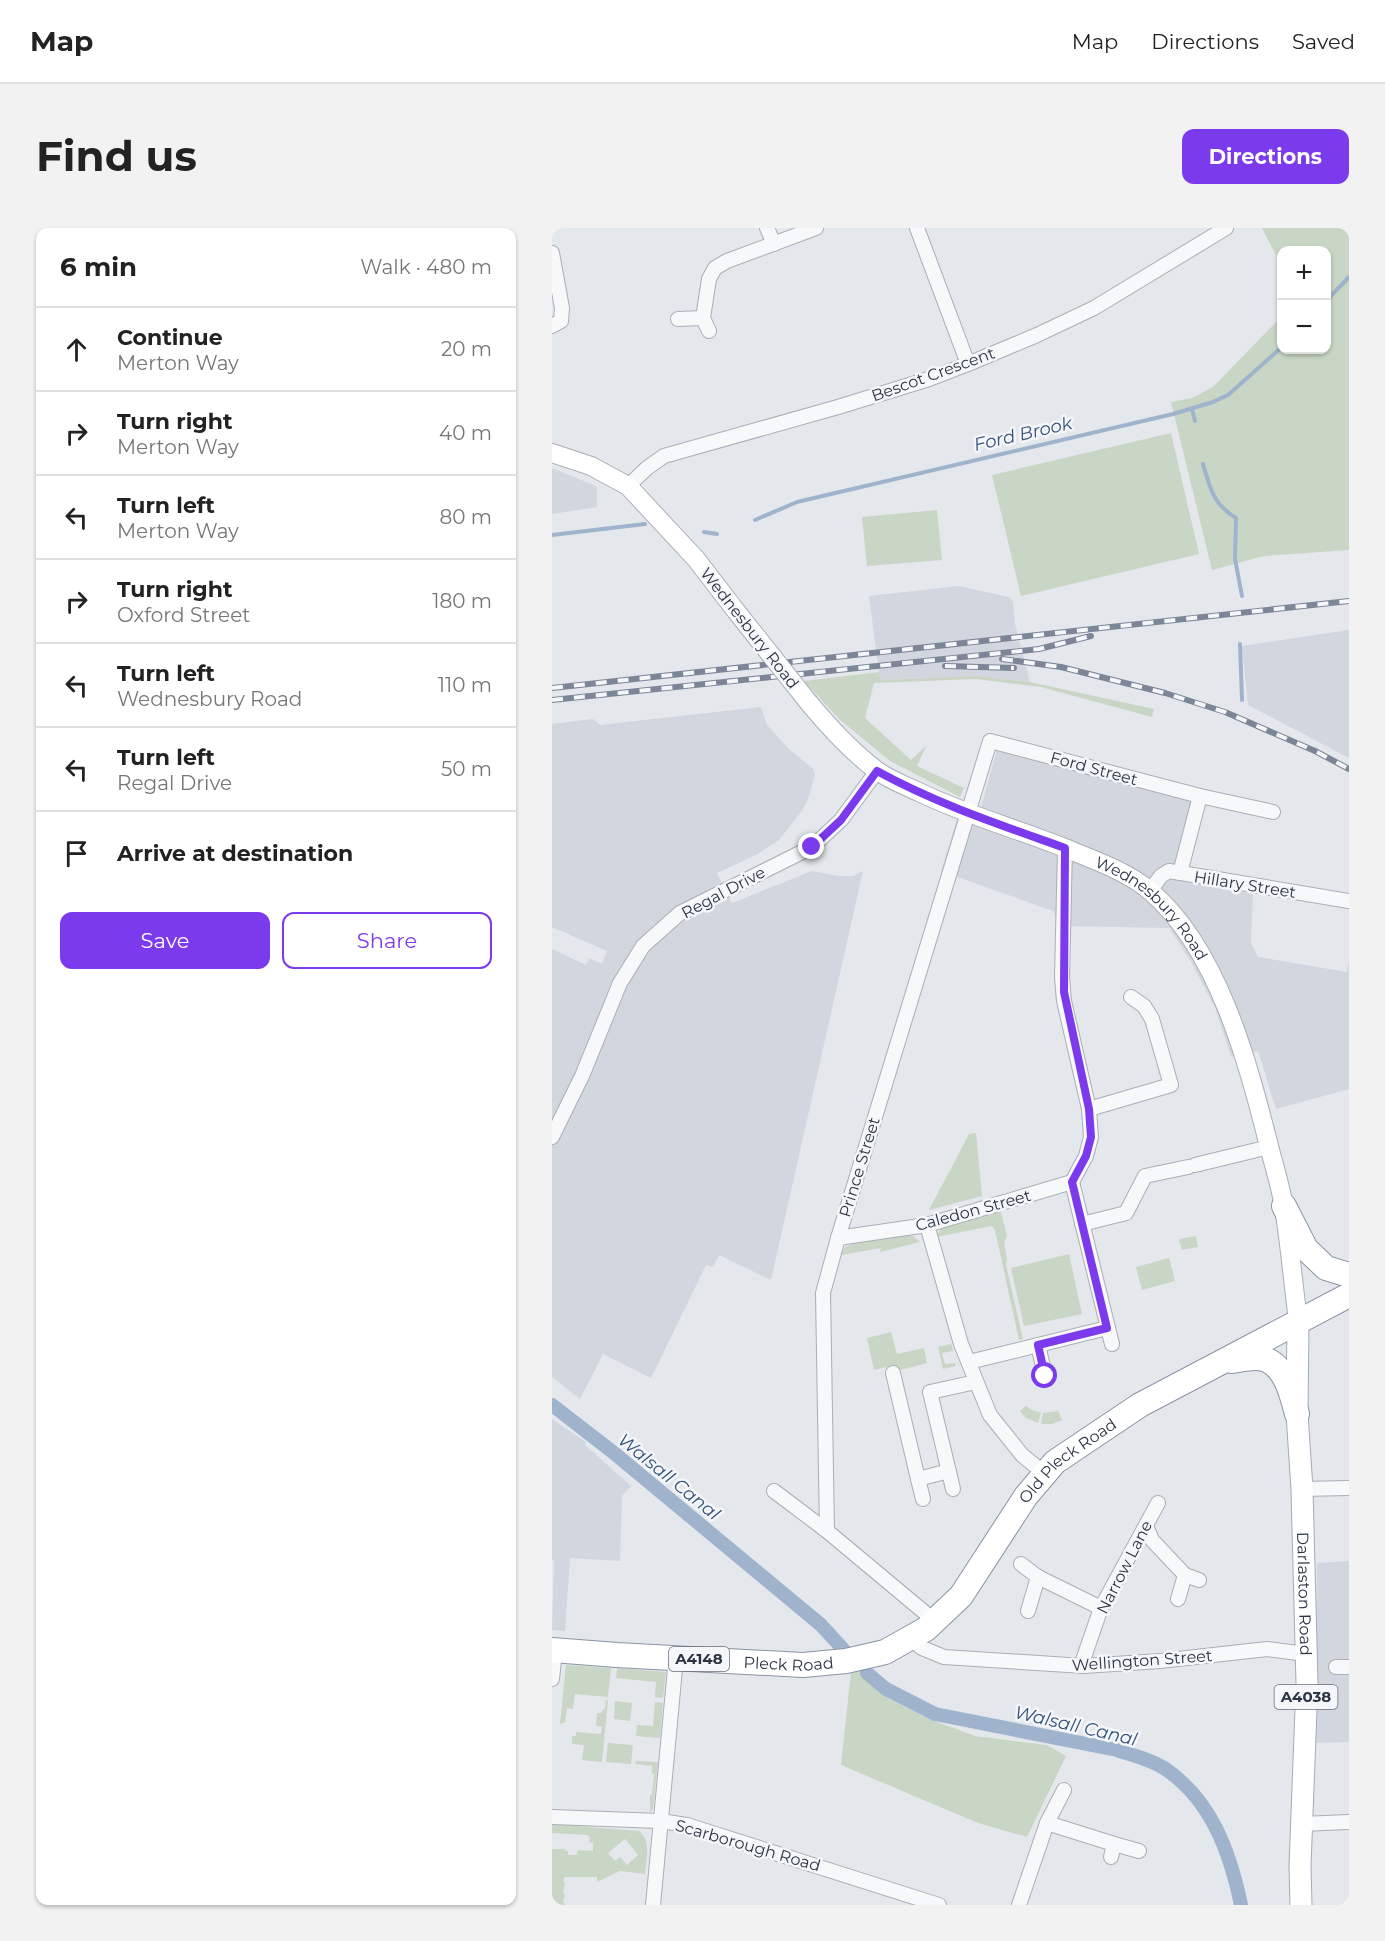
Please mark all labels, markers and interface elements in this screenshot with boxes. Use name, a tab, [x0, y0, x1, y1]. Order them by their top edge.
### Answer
text: Map	[30, 24, 93, 58]
text: Map	[1072, 29, 1118, 54]
text: Directions	[1151, 29, 1259, 54]
text: Saved	[1292, 29, 1355, 54]
button: Directions	[1182, 129, 1349, 184]
text: Find us	[36, 130, 197, 182]
map controls	[1277, 246, 1331, 354]
button: +	[1277, 246, 1331, 300]
text: 6 min	[60, 251, 137, 283]
text: Walk · 480 m	[360, 255, 492, 279]
button: −	[1277, 300, 1331, 354]
text: Continue	[117, 324, 223, 351]
icon: ahead	[60, 333, 93, 366]
text: 20 m	[441, 337, 492, 361]
street label: Bescot Crescent	[869, 343, 998, 406]
text: Merton Way	[117, 351, 239, 375]
text: Turn right	[117, 408, 232, 435]
water label: Ford Brook	[972, 412, 1076, 456]
icon: right	[60, 417, 93, 450]
text: 40 m	[439, 421, 492, 445]
text: Merton Way	[117, 435, 239, 459]
text: Turn left	[117, 492, 215, 519]
icon: left	[60, 501, 93, 534]
text: 80 m	[440, 505, 492, 529]
text: Merton Way	[117, 519, 239, 543]
street label: Wednesbury Road	[696, 564, 803, 693]
text: Turn right	[117, 576, 232, 603]
icon: right	[60, 585, 93, 618]
text: 180 m	[432, 589, 492, 613]
text: Oxford Street	[117, 603, 250, 627]
text: Turn left	[117, 660, 215, 687]
icon: left	[60, 669, 93, 702]
text: 110 m	[438, 673, 492, 697]
text: Wednesbury Road	[117, 687, 302, 711]
text: Turn left	[117, 744, 215, 771]
street label: Ford Street	[1048, 748, 1140, 789]
icon: left	[60, 753, 93, 786]
text: 50 m	[441, 757, 492, 781]
text: Regal Drive	[117, 771, 232, 795]
route end	[798, 833, 824, 859]
icon: arrive	[60, 837, 93, 870]
text: Arrive at destination	[117, 840, 353, 867]
street label: Wednesbury Road	[1092, 853, 1211, 964]
street label: Regal Drive	[678, 862, 768, 922]
street label: Hillary Street	[1193, 867, 1298, 902]
button: Save	[60, 912, 270, 969]
button: Share	[282, 912, 492, 969]
street label: Prince Street	[835, 1114, 884, 1219]
street label: Caledon Street	[913, 1186, 1033, 1235]
route start	[1031, 1362, 1057, 1388]
street label: Old Pleck Road	[1015, 1415, 1120, 1507]
water label: Walsall Canal	[613, 1429, 725, 1525]
street label: Narrow Lane	[1093, 1517, 1156, 1617]
street label: Darlaston Road	[1293, 1532, 1315, 1656]
street label: Wellington Street	[1071, 1646, 1213, 1675]
road number: A4148	[669, 1647, 729, 1671]
street label: Pleck Road	[743, 1653, 834, 1675]
road number: A4038	[1274, 1685, 1338, 1709]
water label: Walsall Canal	[1013, 1701, 1140, 1751]
street label: Scarborough Road	[673, 1816, 823, 1875]

